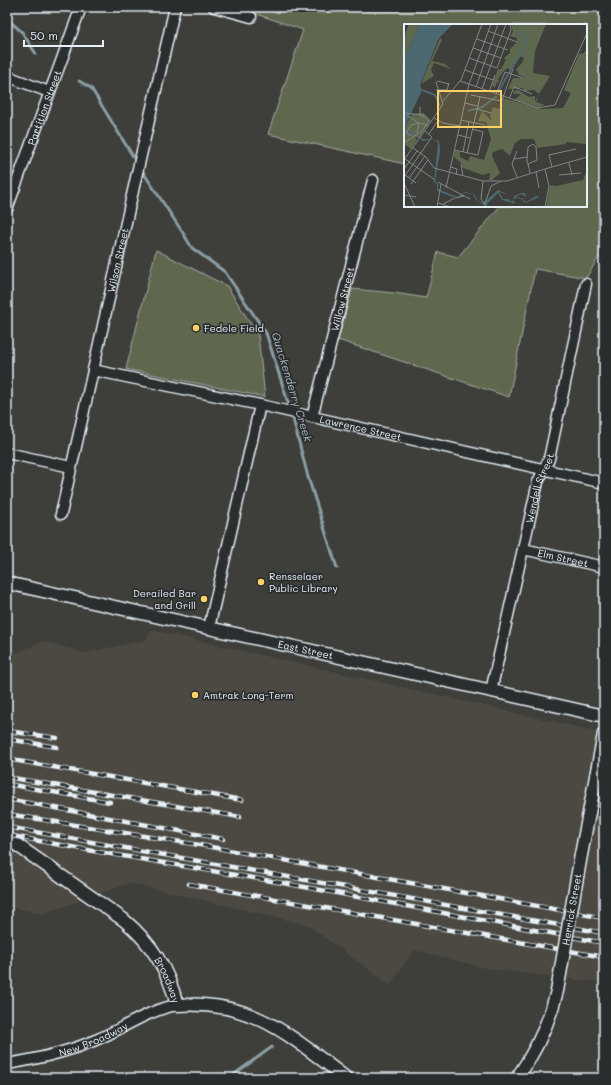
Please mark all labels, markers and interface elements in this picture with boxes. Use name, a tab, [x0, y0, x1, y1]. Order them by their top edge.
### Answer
scale bar	[24, 22, 103, 48]
inset map	[404, 24, 587, 207]
text: 50 m	[30, 27, 58, 43]
street label: Partition Street	[24, 68, 64, 147]
street label: Wilson Street	[104, 227, 132, 294]
street label: Willow Street	[327, 265, 357, 332]
place label: Fedele Field	[204, 321, 264, 335]
marker: Fedele Field	[191, 323, 201, 333]
water label: Quackenderry Creek	[269, 330, 316, 444]
street label: Lawrence Street	[319, 412, 403, 444]
street label: Wendell Street	[522, 452, 557, 524]
street label: Elm Street	[536, 545, 590, 570]
place label: Rensselaer Public Library	[269, 569, 338, 595]
marker: Rensselaer Public Library	[256, 577, 266, 587]
place label: Derailed Bar and Grill	[133, 586, 196, 612]
marker: Derailed Bar and Grill	[199, 594, 209, 604]
street label: East Street	[277, 637, 335, 662]
place label: Amtrak Long-Term	[203, 688, 294, 702]
marker: Amtrak Long-Term	[190, 690, 200, 700]
street label: Herrick Street	[558, 872, 585, 947]
street label: Broadway	[151, 954, 183, 1005]
street label: New Broadway	[57, 1019, 130, 1060]

